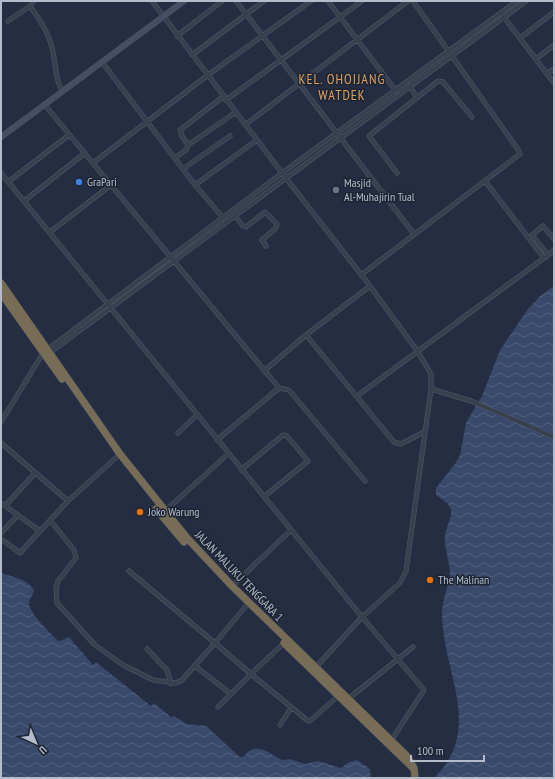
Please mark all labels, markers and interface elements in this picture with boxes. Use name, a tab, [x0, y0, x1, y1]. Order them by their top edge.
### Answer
district label: KEL. OHOIJANG WATDEK	[299, 70, 385, 104]
place label: GraPari	[87, 174, 117, 189]
place label: Masjid Al-Muhajirin Tual	[344, 175, 415, 204]
marker: GraPari	[74, 177, 84, 187]
marker: Masjid Al-Muhajirin Tual	[331, 185, 341, 195]
place label: Joko Warung	[147, 504, 200, 519]
marker: Joko Warung	[135, 507, 145, 517]
street label: JALAN MALUKU TENGGARA 1	[191, 526, 287, 624]
place label: The Malinan	[438, 572, 489, 587]
marker: The Malinan	[425, 575, 435, 585]
north arrow	[16, 723, 56, 763]
scale bar	[411, 737, 484, 763]
text: U	[36, 743, 50, 757]
text: 100 m	[417, 743, 444, 758]

